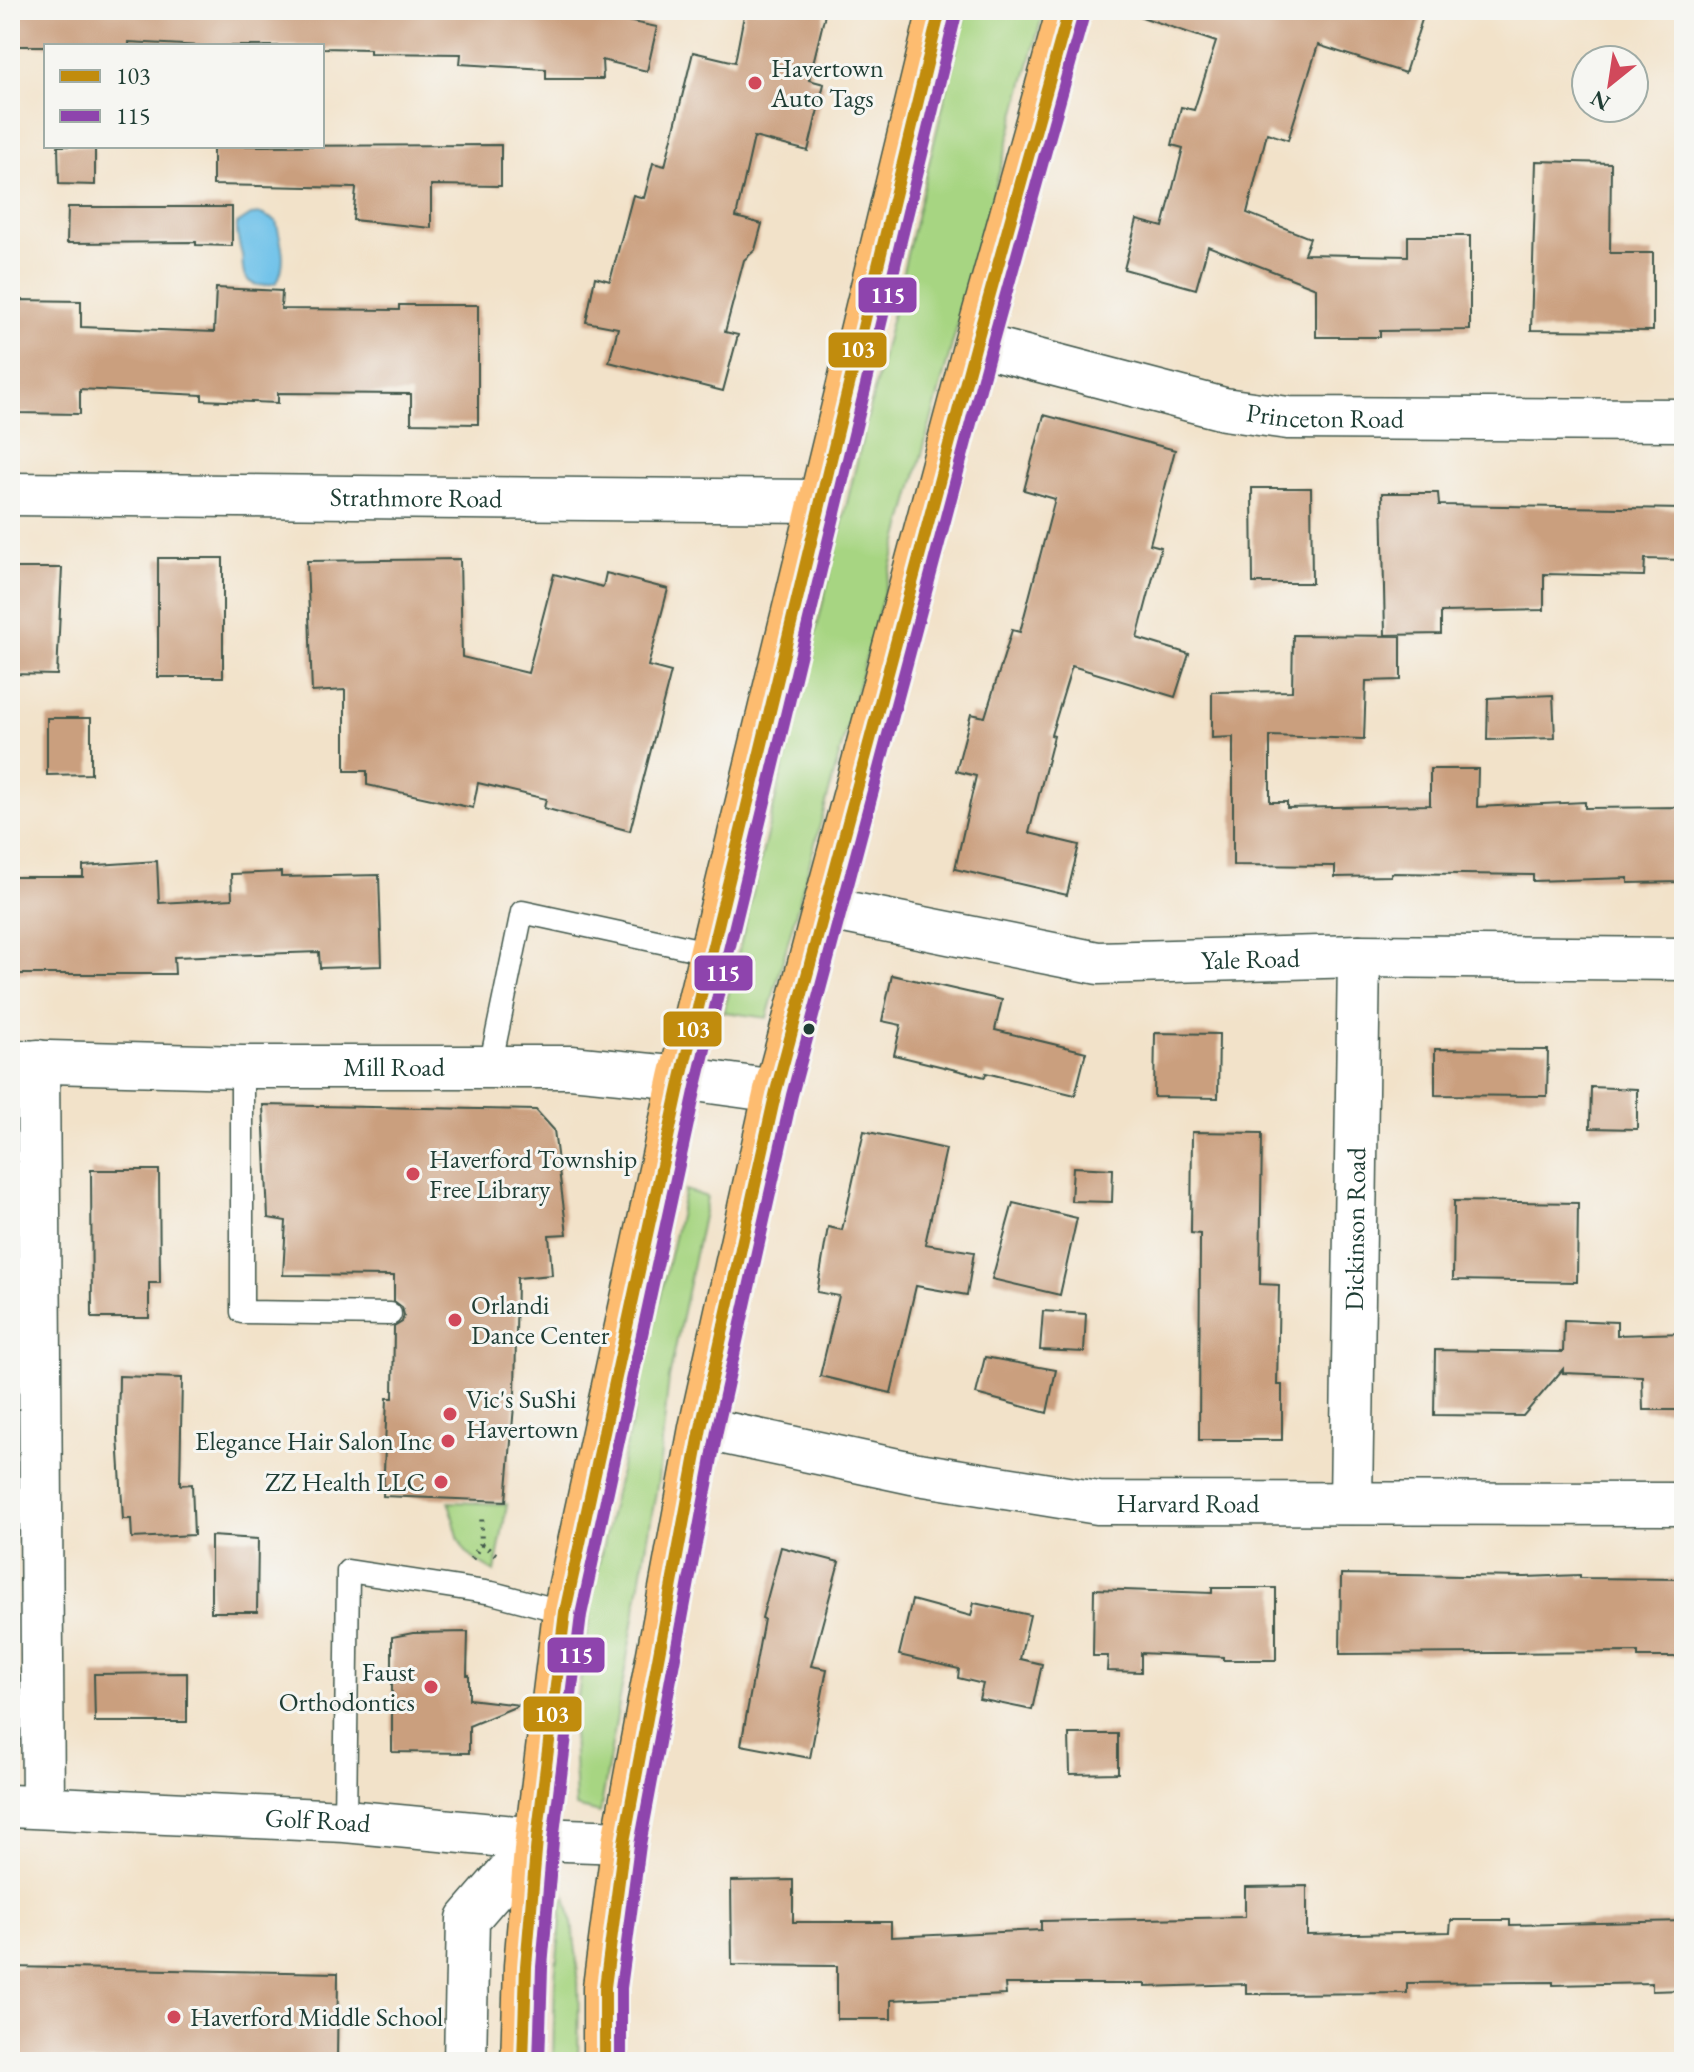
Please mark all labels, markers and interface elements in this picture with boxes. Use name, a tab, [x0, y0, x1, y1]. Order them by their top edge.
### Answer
legend	[44, 44, 324, 148]
north arrow	[1570, 44, 1650, 124]
place label: Havertown Auto Tags	[770, 51, 884, 115]
text: 103	[116, 60, 151, 91]
marker: Havertown Auto Tags	[746, 74, 764, 92]
text: N	[1585, 84, 1615, 118]
text: 115	[116, 100, 151, 131]
line badge: 115	[857, 276, 918, 314]
text: 115	[871, 281, 905, 310]
line badge: 103	[827, 331, 888, 369]
text: 103	[841, 335, 875, 364]
street label: Princeton Road	[1244, 395, 1405, 436]
street label: Strathmore Road	[330, 480, 503, 515]
street label: Yale Road	[1201, 941, 1301, 977]
line badge: 115	[693, 954, 754, 992]
text: 115	[706, 959, 740, 988]
line badge: 103	[662, 1010, 723, 1048]
text: 103	[676, 1015, 710, 1044]
unlabelled marker	[801, 1021, 817, 1037]
street label: Mill Road	[343, 1050, 446, 1084]
place label: Haverford Township Free Library	[429, 1142, 637, 1206]
street label: Dickinson Road	[1337, 1146, 1373, 1311]
marker: Haverford Township Free Library	[404, 1165, 422, 1183]
place label: Orlandi Dance Center	[471, 1288, 610, 1352]
marker: Orlandi Dance Center	[446, 1311, 464, 1329]
place label: Vic's SuShi Havertown	[466, 1382, 579, 1446]
marker: Vic's SuShi Havertown	[441, 1405, 459, 1423]
place label: Elegance Hair Salon Inc	[195, 1424, 432, 1458]
marker: Elegance Hair Salon Inc	[439, 1432, 457, 1450]
place label: ZZ Health LLC	[265, 1465, 425, 1499]
marker: ZZ Health LLC	[432, 1473, 450, 1491]
street label: Harvard Road	[1116, 1486, 1260, 1520]
line badge: 115	[546, 1636, 606, 1674]
text: 115	[559, 1641, 593, 1670]
place label: Faust Orthodontics	[279, 1655, 415, 1719]
marker: Faust Orthodontics	[422, 1678, 440, 1696]
line badge: 103	[522, 1695, 583, 1733]
text: 103	[535, 1700, 569, 1729]
street label: Golf Road	[264, 1800, 373, 1840]
place label: Haverford Middle School	[190, 2000, 443, 2034]
marker: Haverford Middle School	[165, 2008, 183, 2026]

